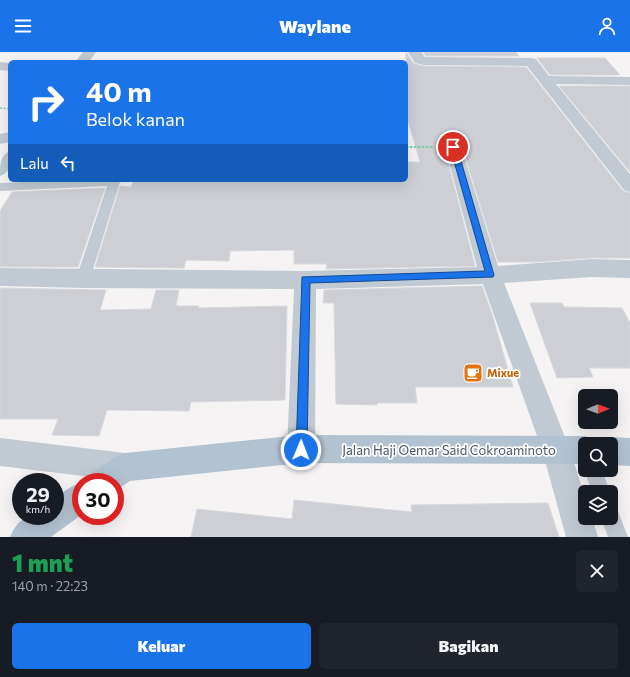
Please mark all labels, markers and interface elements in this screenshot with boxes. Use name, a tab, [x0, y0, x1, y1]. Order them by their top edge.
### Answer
icon: menu	[12, 15, 34, 37]
text: Waylane	[279, 15, 351, 37]
icon: person	[596, 15, 618, 37]
text: 40 m	[86, 74, 152, 108]
icon: right	[20, 76, 72, 128]
text: Belok kanan	[86, 108, 185, 130]
pin	[436, 130, 470, 164]
icon: arrive	[442, 136, 464, 158]
icon: left	[57, 152, 79, 174]
text: Lalu	[20, 154, 49, 172]
cafe icon: Mixue	[462, 362, 484, 384]
place label: Mixue	[487, 366, 519, 379]
north arrow	[578, 389, 618, 429]
map controls	[578, 389, 618, 525]
position arrow	[280, 429, 322, 471]
button: search	[578, 437, 618, 477]
street label: Jalan Haji Oemar Said Cokroaminoto	[342, 442, 556, 458]
speed limit sign: 30	[72, 473, 124, 525]
text: 29	[26, 482, 50, 506]
button: layers	[578, 485, 618, 525]
text: km/h	[26, 503, 50, 515]
text: 1 mnt	[12, 548, 73, 577]
button: close	[576, 550, 618, 592]
text: 140 m · 22:23	[12, 578, 88, 594]
button: Keluar	[12, 623, 311, 669]
button: Bagikan	[319, 623, 618, 669]

